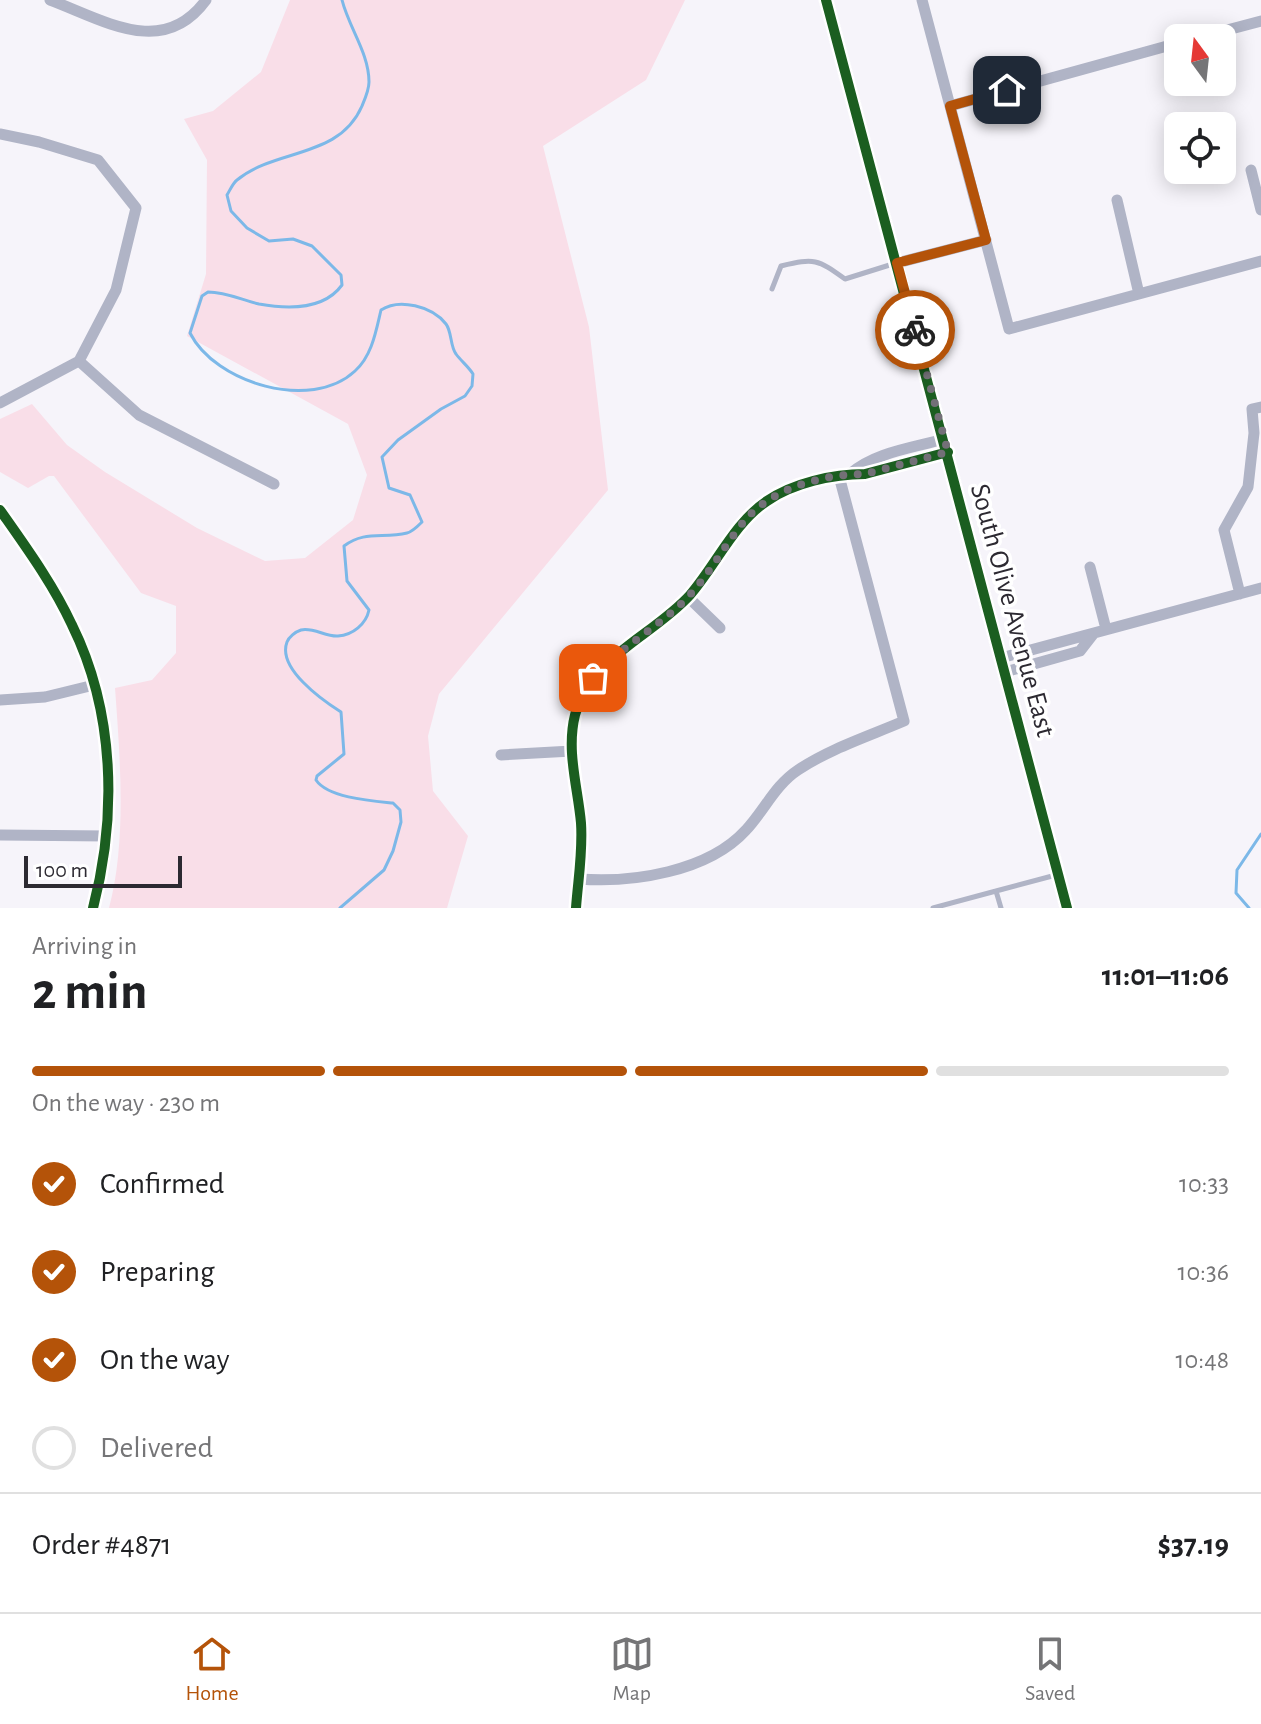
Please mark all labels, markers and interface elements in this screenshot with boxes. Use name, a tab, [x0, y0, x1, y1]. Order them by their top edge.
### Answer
north arrow	[1164, 24, 1236, 96]
map controls	[1164, 24, 1236, 184]
pin	[973, 56, 1041, 124]
icon: home	[985, 68, 1029, 112]
button: locate	[1164, 112, 1236, 184]
courier	[875, 290, 955, 370]
icon: bike	[893, 308, 937, 352]
street label: South Olive Avenue East	[965, 481, 1059, 740]
pin	[559, 644, 627, 712]
icon: bag	[571, 656, 615, 700]
scale bar	[24, 852, 182, 888]
text: 100 m	[36, 859, 88, 881]
text: Arriving in	[32, 933, 137, 959]
text: 11:01–11:06	[1102, 961, 1229, 991]
text: 2 min	[32, 966, 147, 1018]
text: On the way · 230 m	[32, 1090, 220, 1116]
icon: check	[32, 1162, 76, 1206]
text: Confirmed	[100, 1169, 224, 1199]
text: 10:33	[1179, 1171, 1229, 1197]
icon: check	[32, 1250, 76, 1294]
text: Preparing	[100, 1257, 215, 1287]
text: 10:36	[1177, 1259, 1229, 1285]
icon: check	[32, 1338, 76, 1382]
text: On the way	[100, 1345, 229, 1375]
text: 10:48	[1176, 1347, 1229, 1373]
text: Delivered	[100, 1433, 213, 1463]
text: Order #4871	[32, 1530, 172, 1560]
text: $37.19	[1157, 1530, 1229, 1560]
tab: Home	[186, 1632, 239, 1706]
tab: Map	[610, 1632, 654, 1706]
tab: Saved	[1025, 1632, 1075, 1706]

